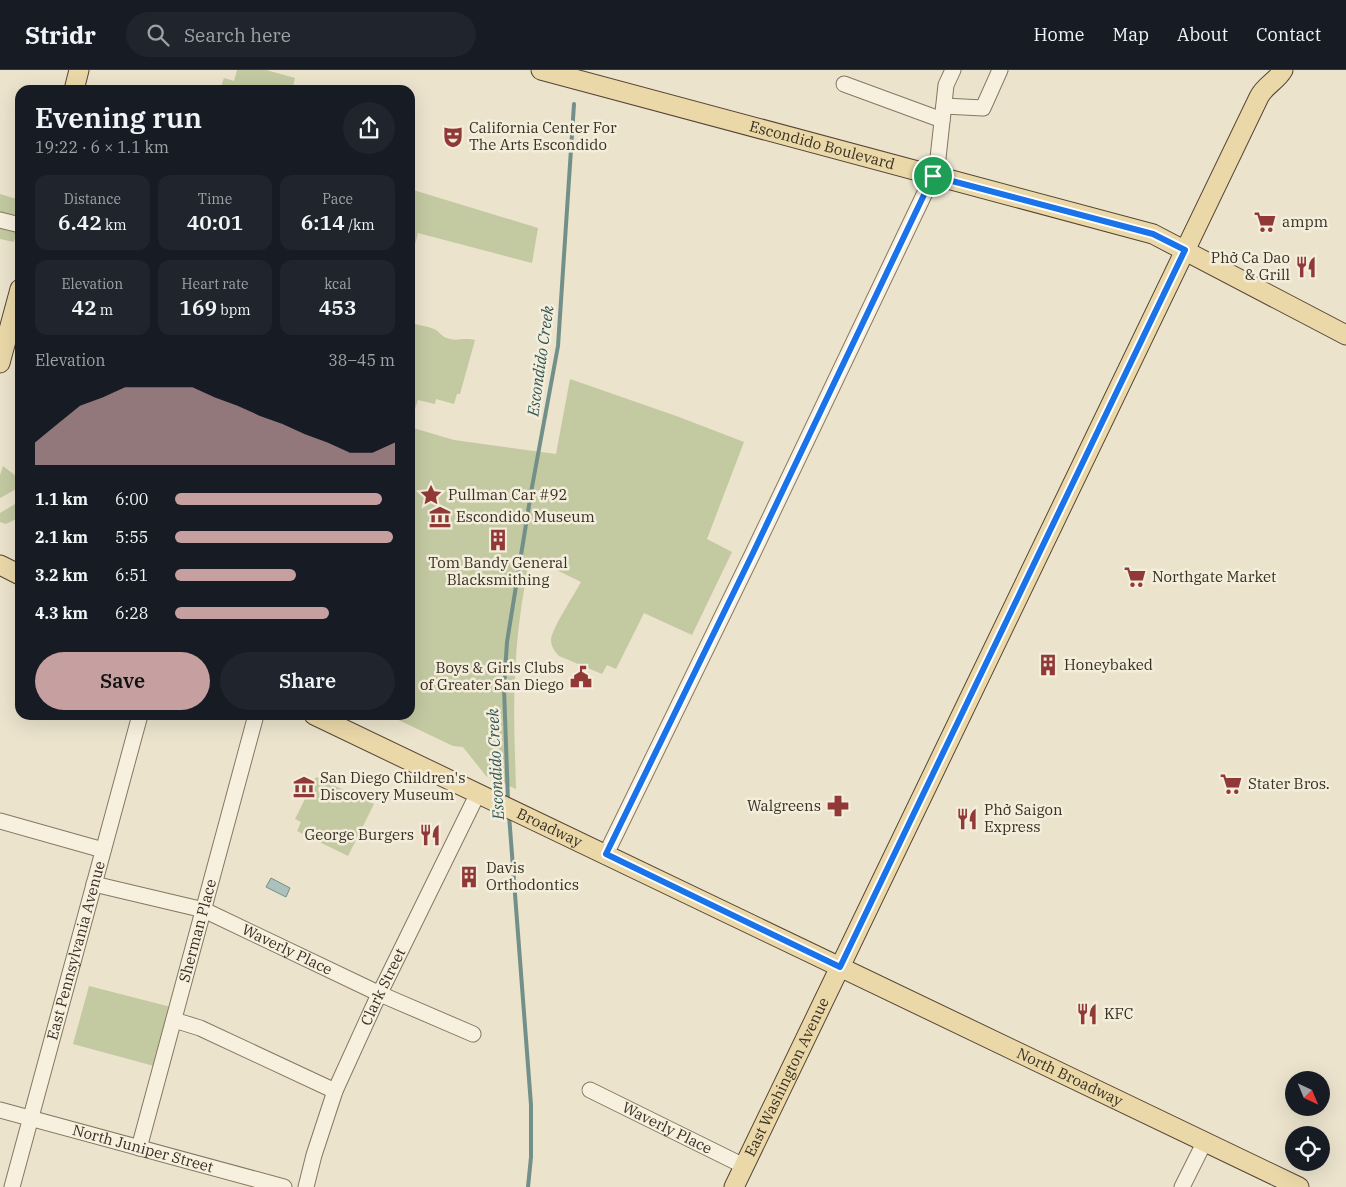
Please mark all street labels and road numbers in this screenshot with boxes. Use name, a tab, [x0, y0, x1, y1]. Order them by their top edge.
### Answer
street label: Escondido Boulevard	[747, 116, 897, 173]
street label: Broadway	[514, 804, 585, 851]
street label: East Pennsylvania Avenue	[42, 859, 109, 1042]
street label: Sherman Place	[174, 877, 220, 984]
street label: Waverly Place	[239, 919, 336, 979]
street label: Clark Street	[356, 945, 409, 1028]
street label: East Washington Avenue	[740, 994, 833, 1160]
street label: North Broadway	[1014, 1043, 1126, 1110]
street label: Waverly Place	[619, 1097, 715, 1158]
street label: North Juniper Street	[70, 1120, 216, 1176]

